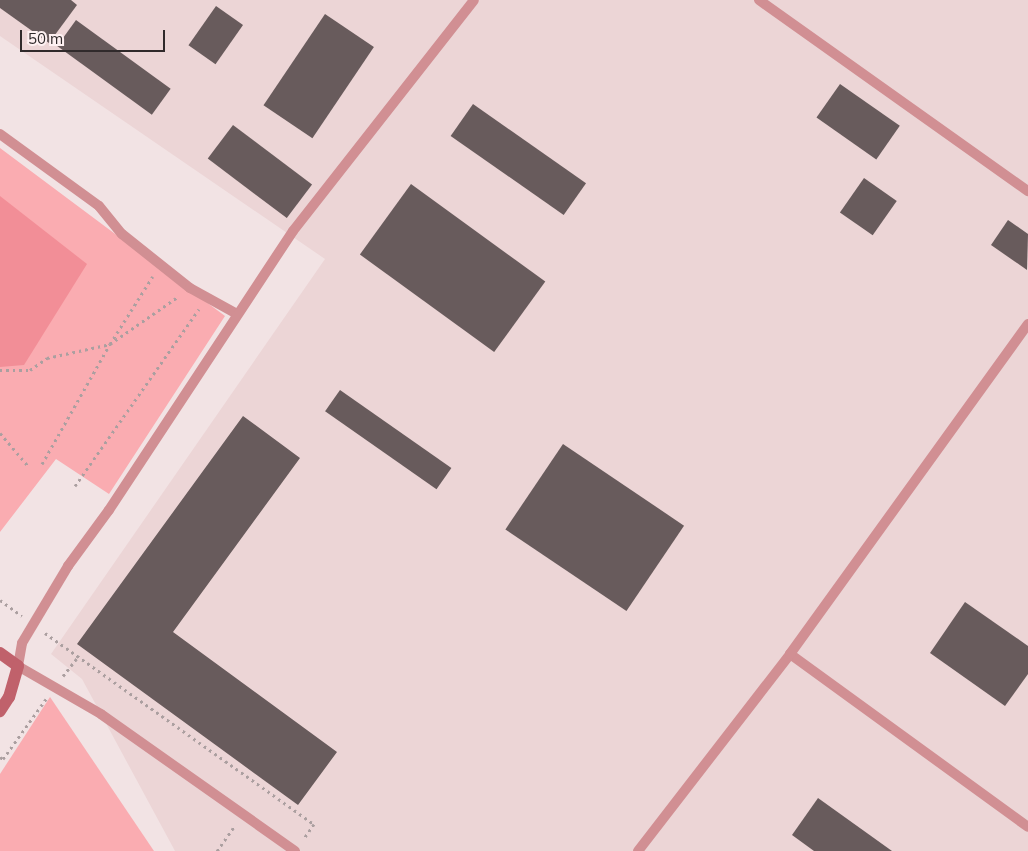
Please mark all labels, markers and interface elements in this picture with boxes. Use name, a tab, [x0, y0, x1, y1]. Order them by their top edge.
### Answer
scale bar	[22, 20, 168, 52]
text: 50 m	[28, 29, 63, 48]

